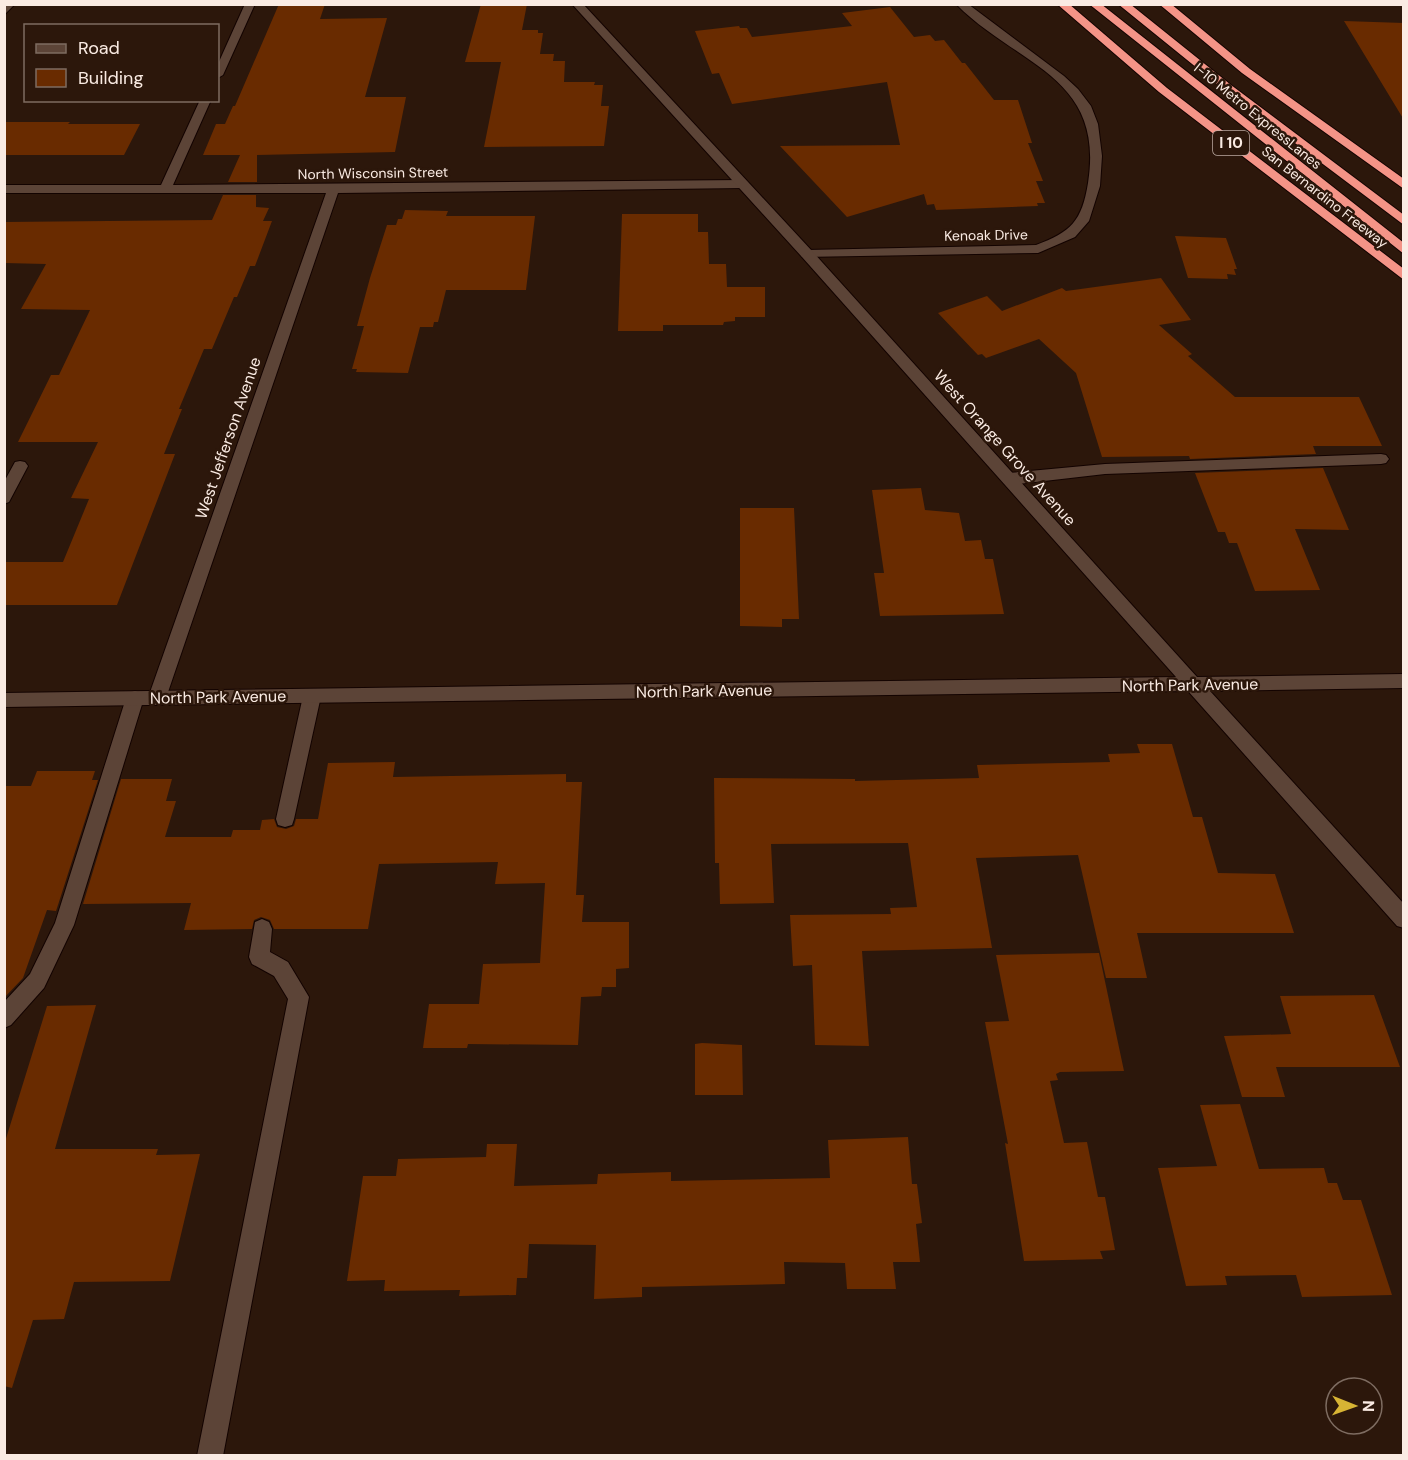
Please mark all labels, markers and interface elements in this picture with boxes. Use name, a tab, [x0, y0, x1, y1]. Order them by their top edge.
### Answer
legend	[24, 24, 219, 102]
text: Road	[78, 36, 120, 60]
street label: I-10 Metro ExpressLanes	[1191, 59, 1325, 173]
text: Building	[78, 66, 143, 90]
road number: I 10	[1213, 131, 1249, 155]
street label: San Bernardino Freeway	[1258, 142, 1392, 252]
street label: North Wisconsin Street	[298, 163, 448, 183]
street label: Kenoak Drive	[944, 225, 1028, 245]
street label: West Jefferson Avenue	[190, 354, 266, 522]
street label: West Orange Grove Avenue	[929, 366, 1081, 530]
street label: North Park Avenue	[1122, 673, 1258, 697]
street label: North Park Avenue	[636, 679, 772, 703]
street label: North Park Avenue	[150, 685, 286, 709]
north arrow	[1324, 1376, 1384, 1436]
text: N	[1358, 1400, 1379, 1412]

